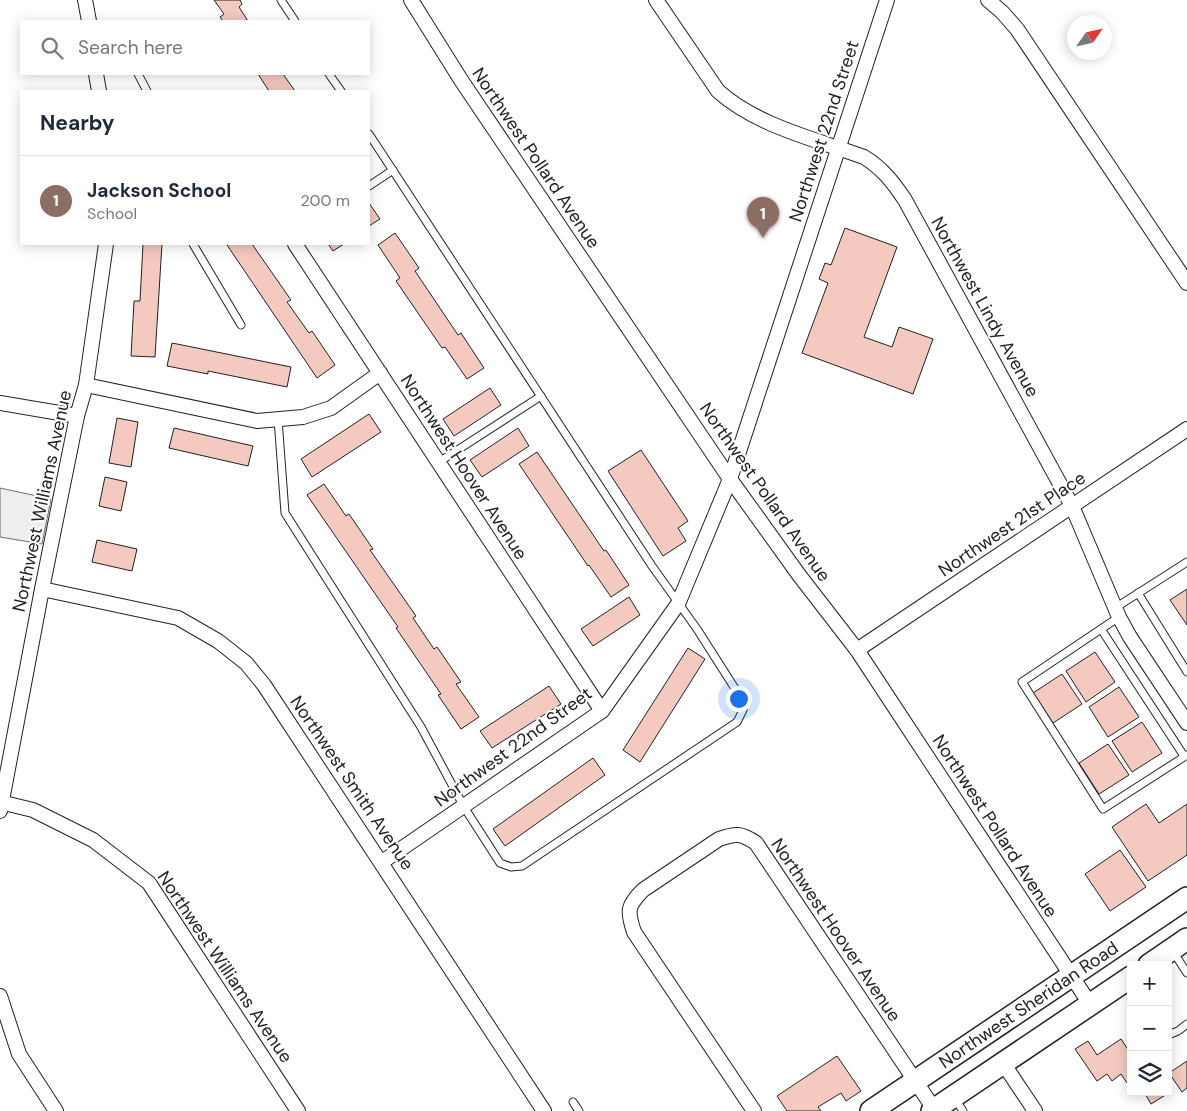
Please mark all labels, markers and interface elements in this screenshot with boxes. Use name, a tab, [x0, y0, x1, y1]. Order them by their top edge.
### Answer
north arrow	[1067, 15, 1112, 60]
search box	[20, 20, 370, 75]
icon: search	[38, 34, 66, 62]
text: Search here	[78, 35, 183, 60]
street label: Northwest 22nd Street	[783, 37, 865, 225]
street label: Northwest Pollard Avenue	[466, 63, 606, 253]
text: Nearby	[40, 109, 114, 137]
text: Jackson School	[87, 178, 231, 203]
text: 1	[53, 190, 59, 211]
text: 200 m	[301, 190, 350, 211]
pin: 1	[747, 197, 779, 238]
text: School	[87, 203, 137, 224]
street label: Northwest Lindy Avenue	[925, 213, 1045, 401]
street label: Northwest Hoover Avenue	[395, 370, 533, 564]
street label: Northwest Williams Avenue	[7, 388, 77, 614]
street label: Northwest Pollard Avenue	[694, 398, 836, 586]
street label: Northwest 21st Place	[934, 466, 1090, 582]
street label: Northwest 22nd Street	[429, 682, 597, 812]
your location	[726, 686, 752, 712]
street label: Northwest Smith Avenue	[285, 691, 419, 875]
street label: Northwest Pollard Avenue	[927, 730, 1063, 922]
street label: Northwest Hoover Avenue	[766, 834, 906, 1026]
street label: Northwest Williams Avenue	[152, 867, 298, 1067]
street label: Northwest Sheridan Road	[934, 936, 1123, 1074]
map controls	[1127, 961, 1172, 1096]
button: +	[1127, 961, 1172, 1006]
button: −	[1127, 1006, 1172, 1051]
button: layers	[1127, 1051, 1172, 1096]

